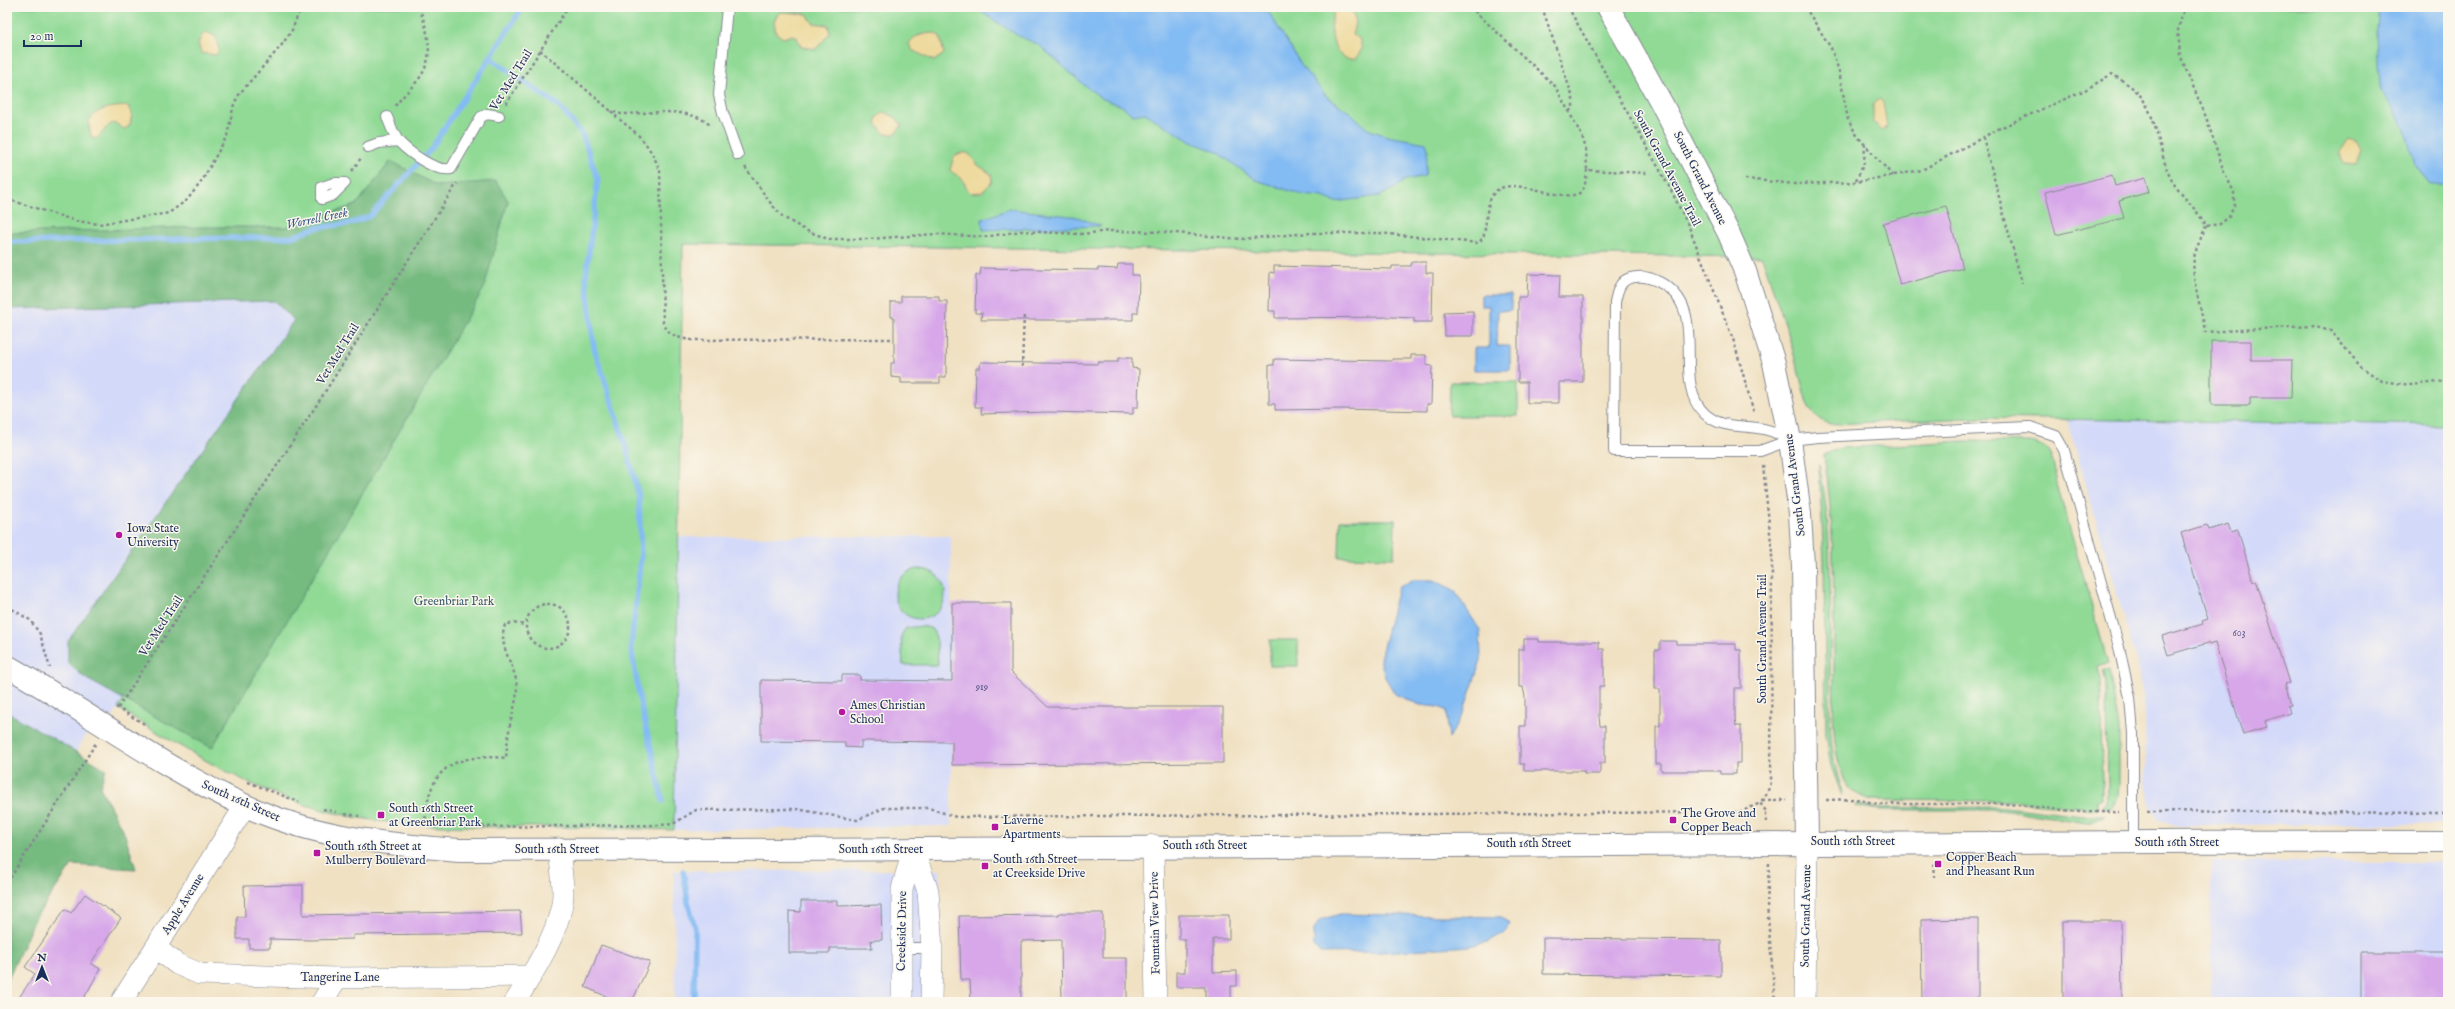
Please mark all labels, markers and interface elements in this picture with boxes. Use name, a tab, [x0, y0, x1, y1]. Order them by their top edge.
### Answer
scale bar	[24, 22, 81, 48]
text: 20 m	[30, 29, 53, 44]
street label: Vet Med Trail	[486, 46, 536, 114]
street label: South Grand Avenue Trail	[1630, 107, 1704, 229]
street label: South Grand Avenue	[1670, 129, 1730, 227]
water label: Worrell Creek	[285, 204, 350, 234]
street label: Vet Med Trail	[313, 320, 363, 388]
street label: South Grand Avenue	[1781, 432, 1809, 537]
place label: Iowa State University	[127, 521, 180, 550]
marker: Iowa State University	[114, 530, 124, 540]
street label: South Grand Avenue Trail	[1755, 573, 1770, 704]
street label: Vet Med Trail	[135, 592, 186, 660]
park label: Greenbriar Park	[414, 594, 495, 609]
house number: 603	[2233, 627, 2246, 640]
house number: 919	[975, 681, 988, 694]
place label: Ames Christian School	[849, 698, 926, 727]
marker: Ames Christian School	[837, 707, 847, 717]
street label: South 16th Street	[199, 777, 283, 825]
place label: South 16th Street at Greenbriar Park	[389, 801, 482, 830]
place label: The Grove and Copper Beach	[1681, 806, 1757, 836]
marker: South 16th Street at Greenbriar Park	[376, 810, 386, 820]
place label: Laverne Apartments	[1002, 813, 1061, 843]
marker: The Grove and Copper Beach	[1668, 815, 1678, 825]
marker: Laverne Apartments	[990, 822, 1000, 832]
street label: South 16th Street	[1811, 834, 1895, 849]
street label: South 16th Street	[2135, 835, 2219, 850]
street label: South 16th Street	[1487, 836, 1571, 851]
street label: South 16th Street	[1163, 838, 1247, 853]
place label: South 16th Street at Mulberry Boulevard	[325, 839, 426, 868]
street label: South 16th Street	[515, 842, 599, 857]
street label: South 16th Street	[839, 842, 923, 857]
marker: South 16th Street at Mulberry Boulevard	[312, 848, 322, 858]
place label: Copper Beach and Pheasant Run	[1946, 850, 2035, 879]
place label: South 16th Street at Creekside Drive	[993, 852, 1086, 881]
marker: Copper Beach and Pheasant Run	[1933, 859, 1943, 869]
marker: South 16th Street at Creekside Drive	[980, 861, 990, 871]
street label: South Grand Avenue	[1798, 864, 1814, 968]
street label: Apple Avenue	[158, 870, 209, 939]
street label: Fountain View Drive	[1147, 871, 1163, 975]
street label: Creekside Drive	[894, 890, 910, 971]
north arrow	[22, 947, 62, 987]
text: N	[36, 951, 47, 965]
street label: Tangerine Lane	[300, 970, 380, 985]

